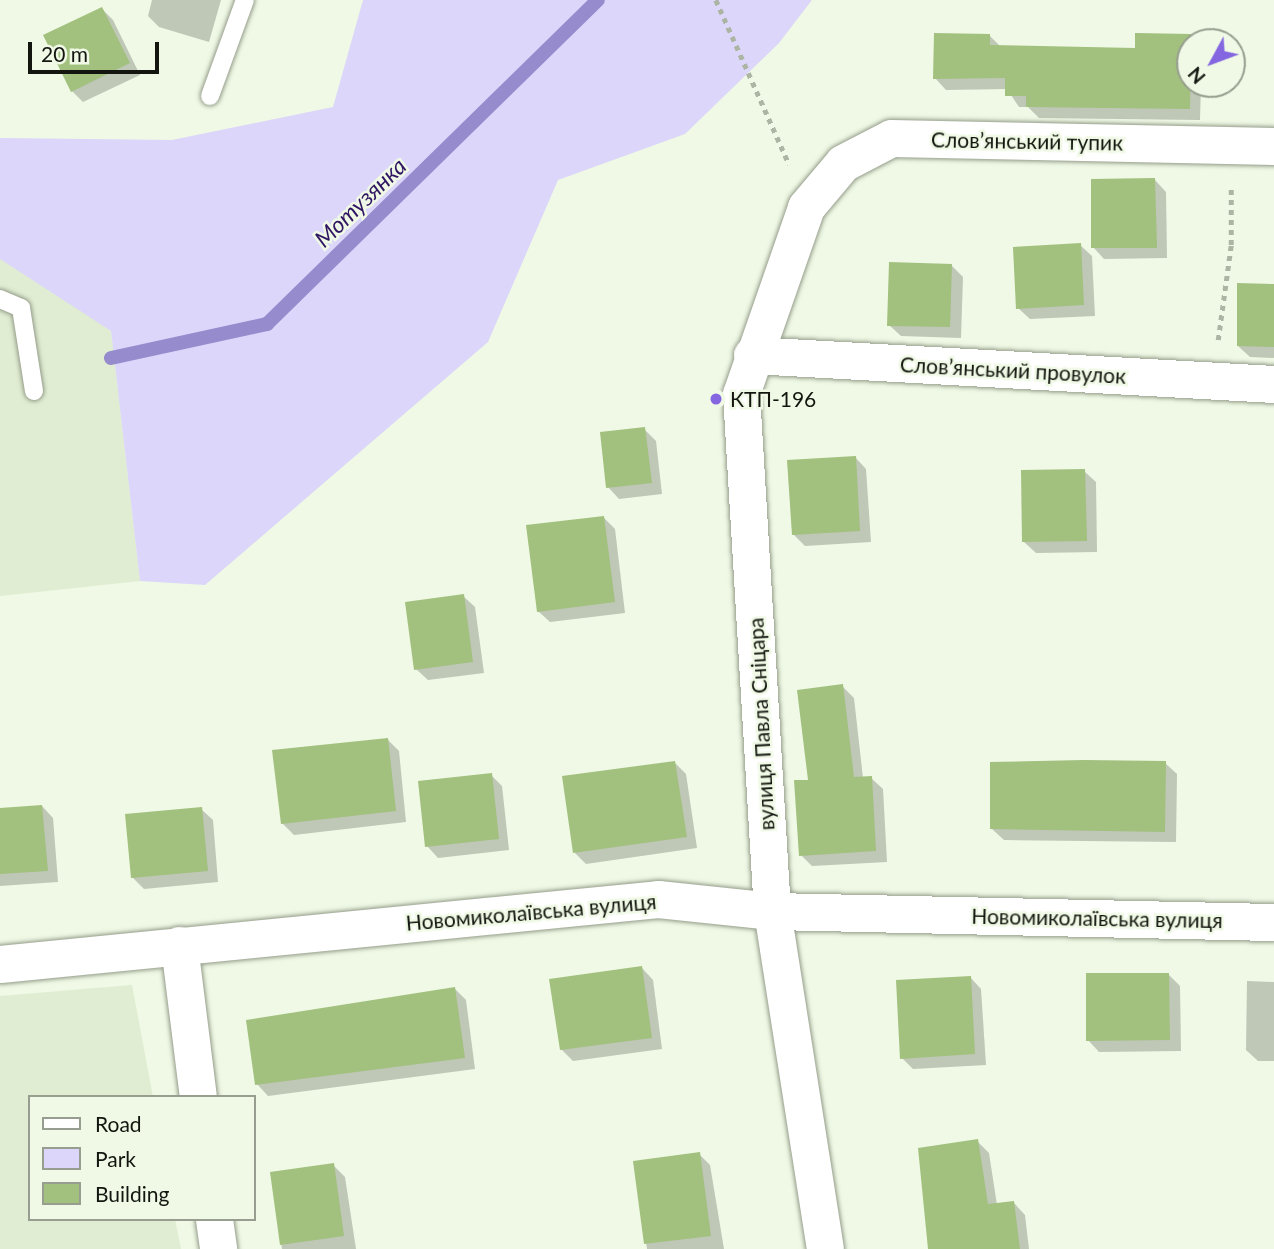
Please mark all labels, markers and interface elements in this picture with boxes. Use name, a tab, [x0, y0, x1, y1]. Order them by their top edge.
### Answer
scale bar	[32, 28, 163, 72]
north arrow	[1176, 28, 1246, 98]
text: 20 m	[41, 41, 88, 66]
text: N	[1183, 63, 1210, 89]
street label: Словʼянський тупик	[931, 127, 1123, 155]
water label: Мотузянка	[309, 152, 411, 252]
street label: Словʼянський провулок	[899, 351, 1127, 389]
place label: КТП-196	[730, 386, 816, 412]
marker: КТП-196	[708, 391, 724, 407]
street label: вулиця Павла Сніцара	[743, 617, 779, 831]
street label: Новомиколаївська вулиця	[405, 888, 657, 936]
street label: Новомиколаївська вулиця	[971, 903, 1223, 933]
legend	[28, 1095, 256, 1221]
text: Road	[95, 1111, 142, 1136]
text: Park	[95, 1146, 136, 1171]
text: Building	[95, 1181, 170, 1206]

